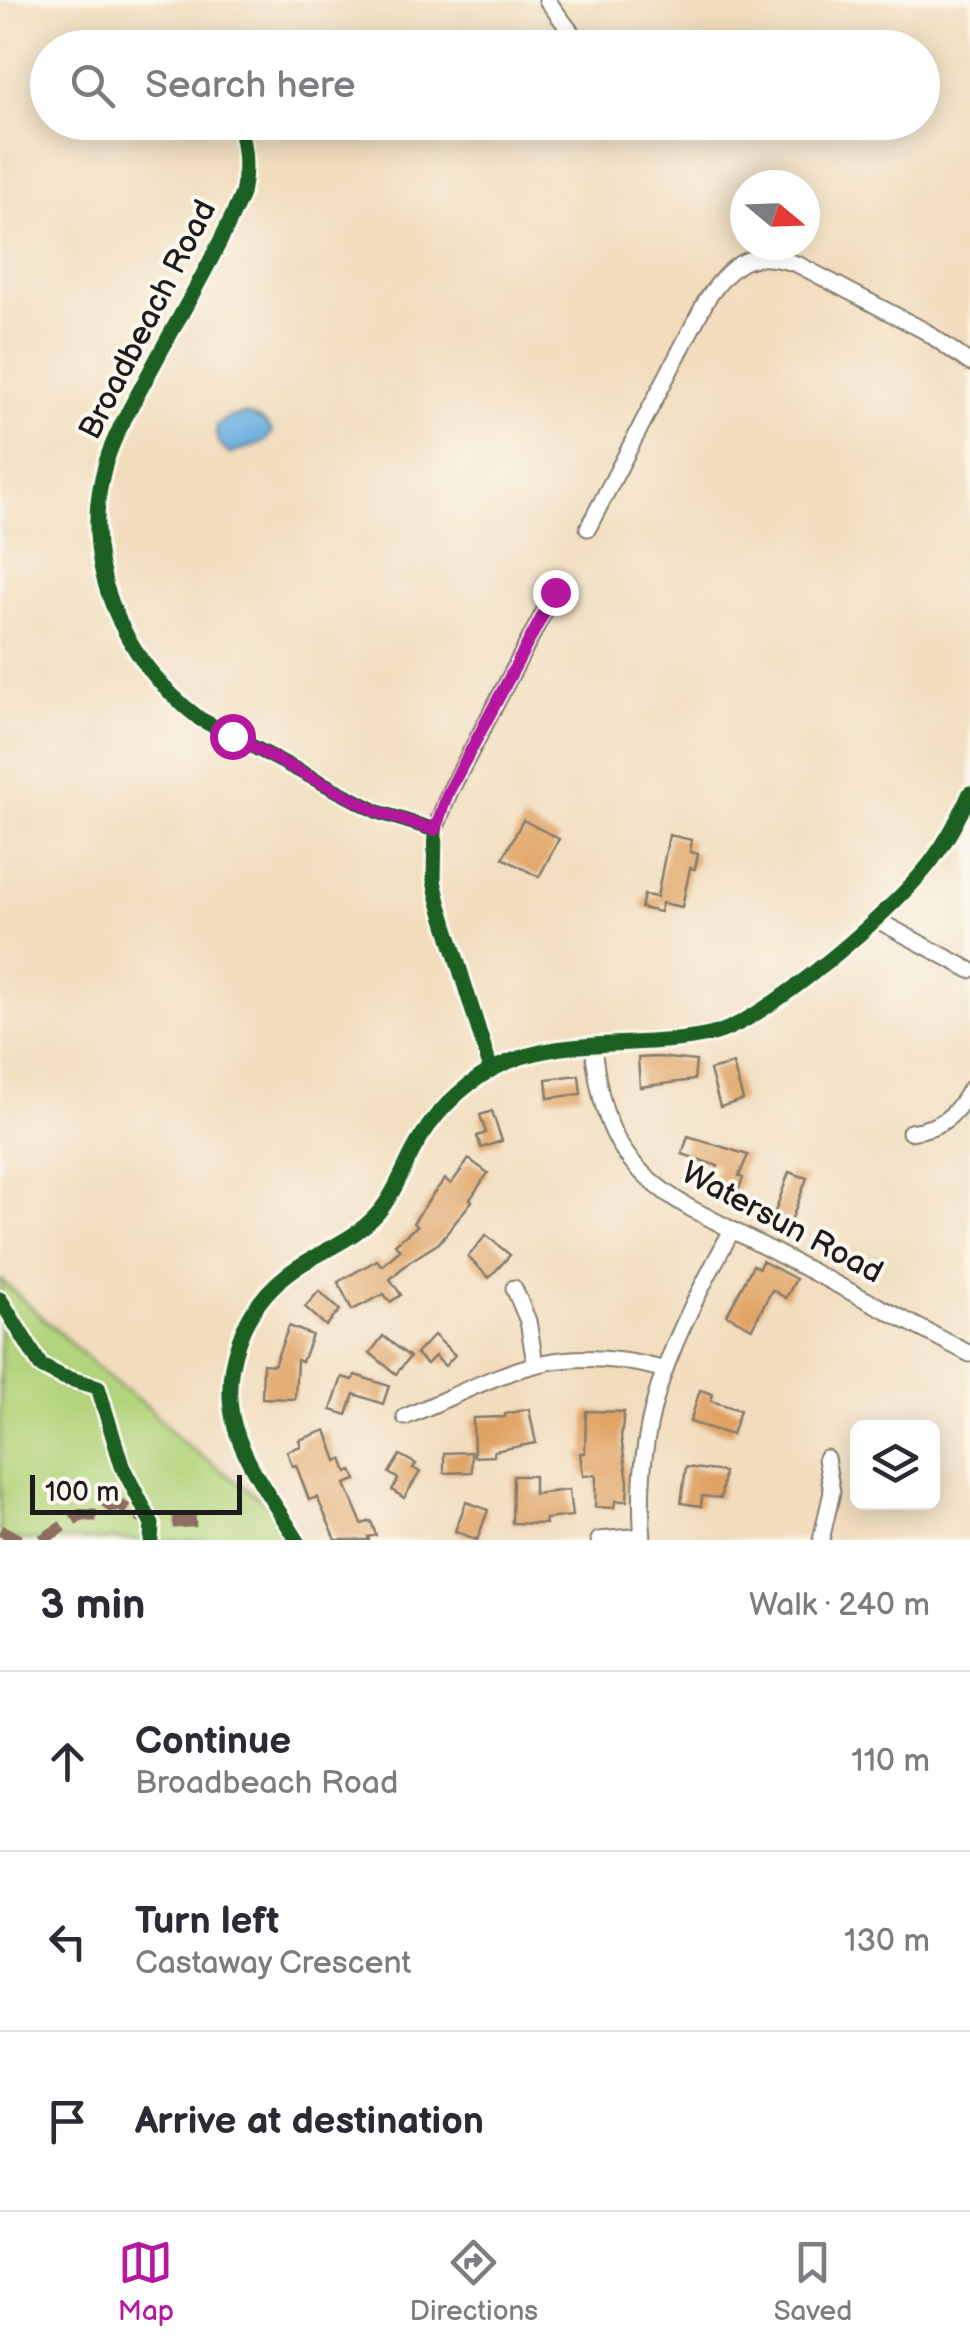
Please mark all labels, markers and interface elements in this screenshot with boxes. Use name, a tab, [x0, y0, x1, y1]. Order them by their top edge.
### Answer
search box	[30, 30, 940, 140]
icon: search	[65, 58, 120, 113]
text: Search here	[145, 63, 356, 108]
north arrow	[730, 170, 820, 260]
street label: Broadbeach Road	[71, 194, 225, 446]
route end	[533, 570, 579, 616]
route start	[210, 714, 256, 760]
street label: Watersun Road	[675, 1154, 889, 1292]
map controls	[850, 1420, 940, 1510]
button: layers	[850, 1420, 940, 1510]
scale bar	[30, 1470, 242, 1514]
text: 100 m	[45, 1476, 119, 1509]
text: 3 min	[40, 1580, 145, 1631]
text: Walk · 240 m	[749, 1586, 930, 1625]
text: Continue	[135, 1719, 291, 1764]
icon: ahead	[40, 1734, 95, 1789]
text: 110 m	[851, 1742, 930, 1781]
text: Broadbeach Road	[135, 1764, 398, 1803]
text: Turn left	[135, 1899, 279, 1944]
icon: left	[40, 1914, 95, 1969]
text: 130 m	[844, 1922, 930, 1961]
text: Castaway Crescent	[135, 1944, 411, 1983]
icon: arrive	[40, 2094, 95, 2149]
text: Arrive at destination	[135, 2099, 484, 2144]
tab: Map	[118, 2235, 174, 2328]
tab: Directions	[409, 2235, 538, 2328]
tab: Saved	[774, 2235, 852, 2328]

